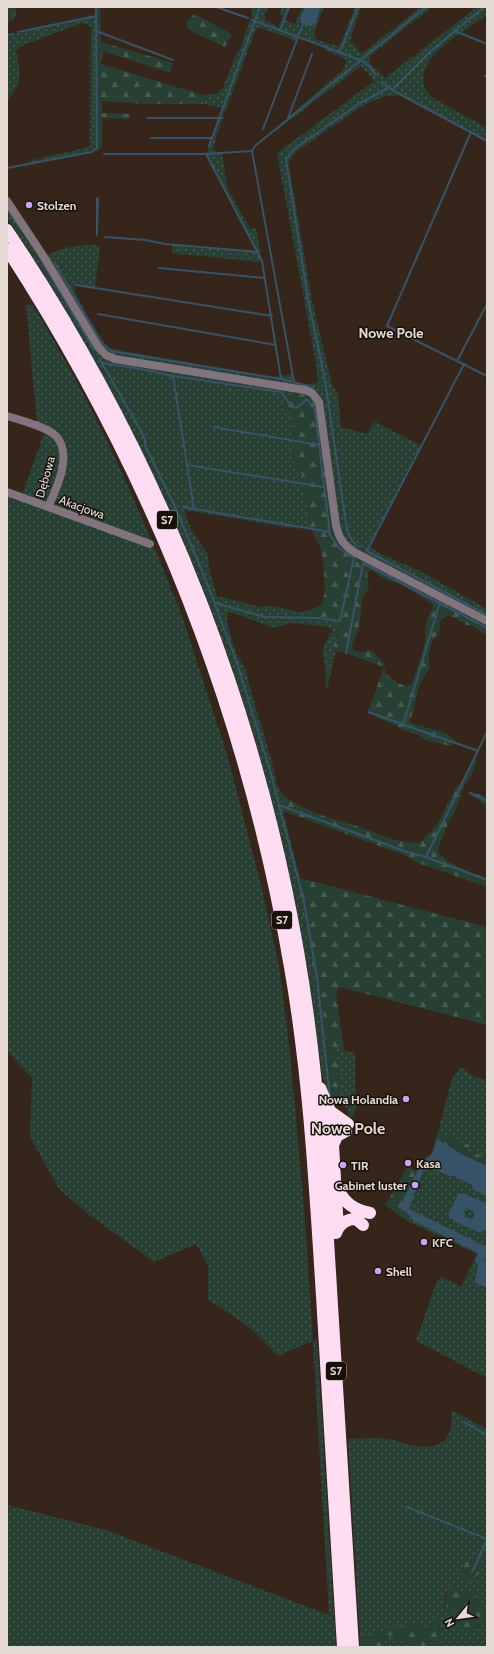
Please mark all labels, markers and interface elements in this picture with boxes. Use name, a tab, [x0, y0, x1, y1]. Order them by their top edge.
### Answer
place label: Stolzen	[37, 198, 76, 213]
marker: Stolzen	[24, 200, 34, 210]
district label: Nowe Pole	[358, 324, 424, 342]
street label: Dębowa	[32, 454, 58, 499]
street label: Akacjowa	[57, 492, 107, 522]
road number: S7	[157, 511, 177, 529]
road number: S7	[272, 911, 292, 929]
place label: Nowa Holandia	[319, 1092, 398, 1107]
marker: Nowa Holandia	[401, 1094, 411, 1104]
district label: Nowe Pole	[311, 1119, 385, 1138]
place label: Kasa	[416, 1156, 441, 1171]
place label: TIR	[351, 1158, 369, 1173]
marker: Kasa	[403, 1158, 413, 1168]
marker: TIR	[338, 1160, 348, 1170]
place label: Gabinet luster	[335, 1178, 407, 1193]
marker: Gabinet luster	[410, 1180, 420, 1190]
place label: KFC	[432, 1235, 453, 1250]
marker: KFC	[419, 1237, 429, 1247]
place label: Shell	[386, 1264, 412, 1279]
marker: Shell	[373, 1266, 383, 1276]
road number: S7	[326, 1362, 346, 1380]
north arrow	[438, 1598, 478, 1638]
text: N	[441, 1616, 457, 1630]

